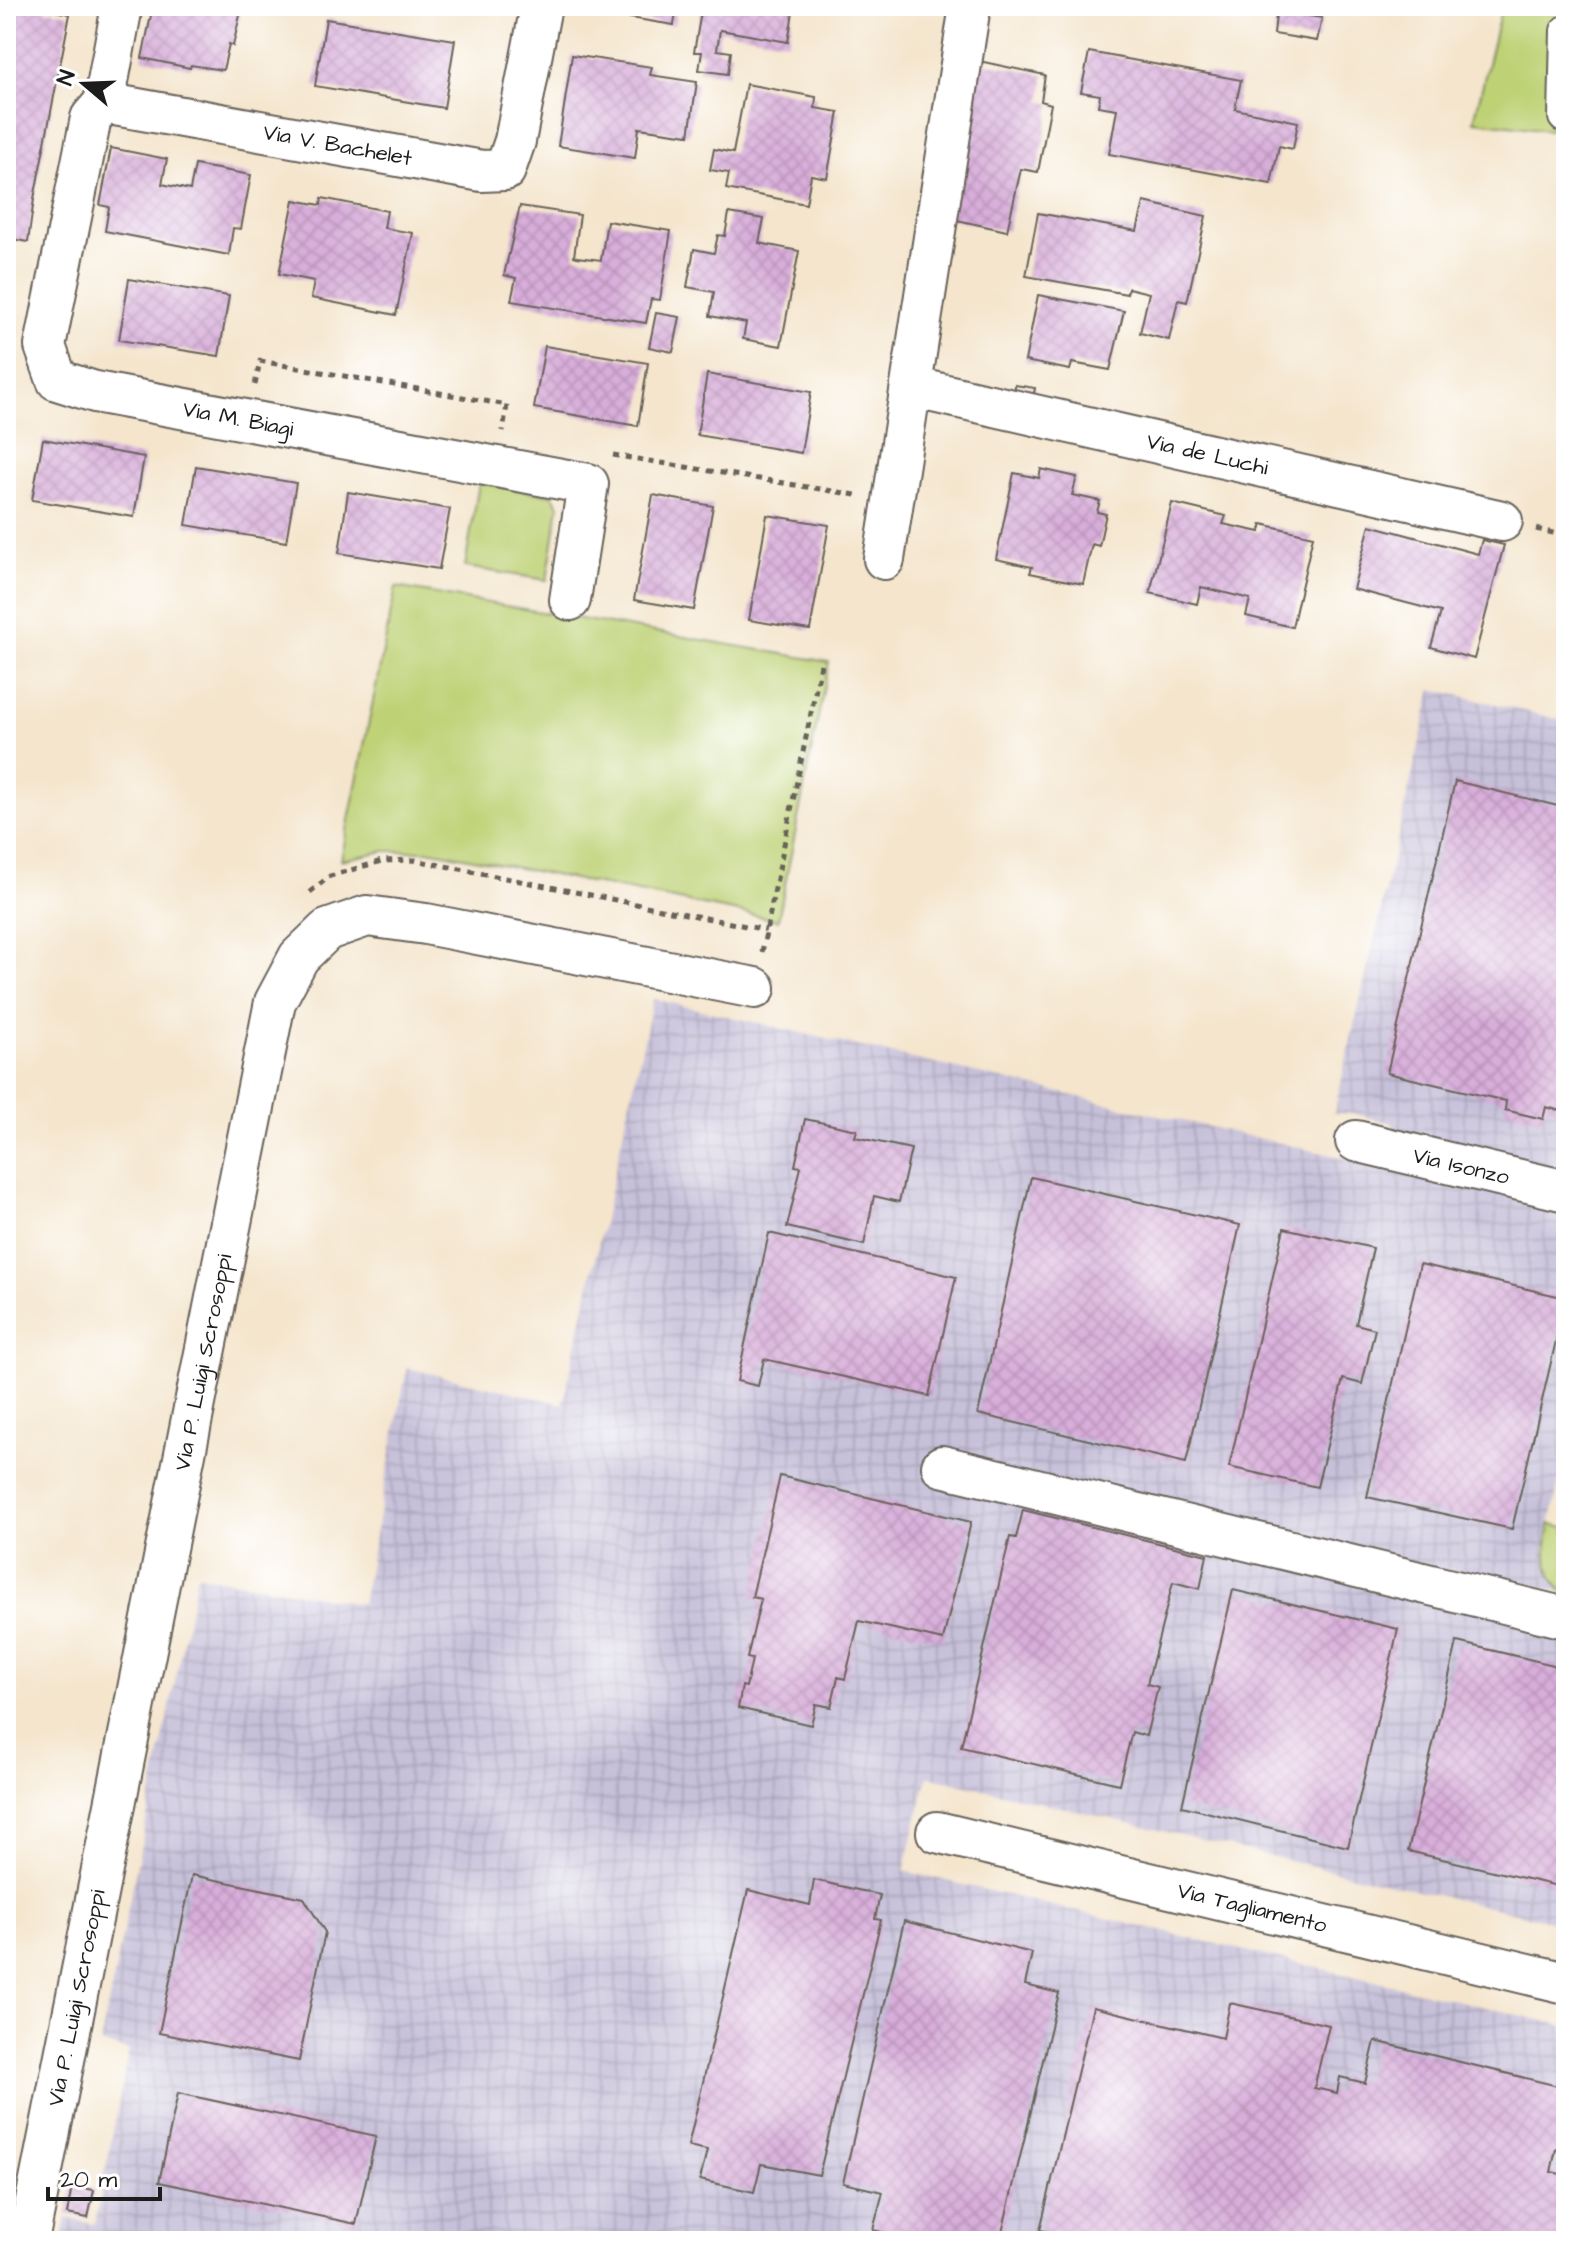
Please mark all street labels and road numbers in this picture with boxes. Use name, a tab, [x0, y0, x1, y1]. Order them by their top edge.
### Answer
street label: Via V. Bachelet	[261, 116, 415, 174]
street label: Via M. Biagi	[180, 393, 296, 445]
street label: Via de Luchi	[1144, 425, 1271, 483]
street label: Via Isonzo	[1410, 1140, 1513, 1193]
street label: Via P. Luigi Scrosoppi	[166, 1251, 240, 1473]
street label: Via Tagliamento	[1174, 1875, 1331, 1941]
street label: Via P. Luigi Scrosoppi	[40, 1887, 113, 2109]

